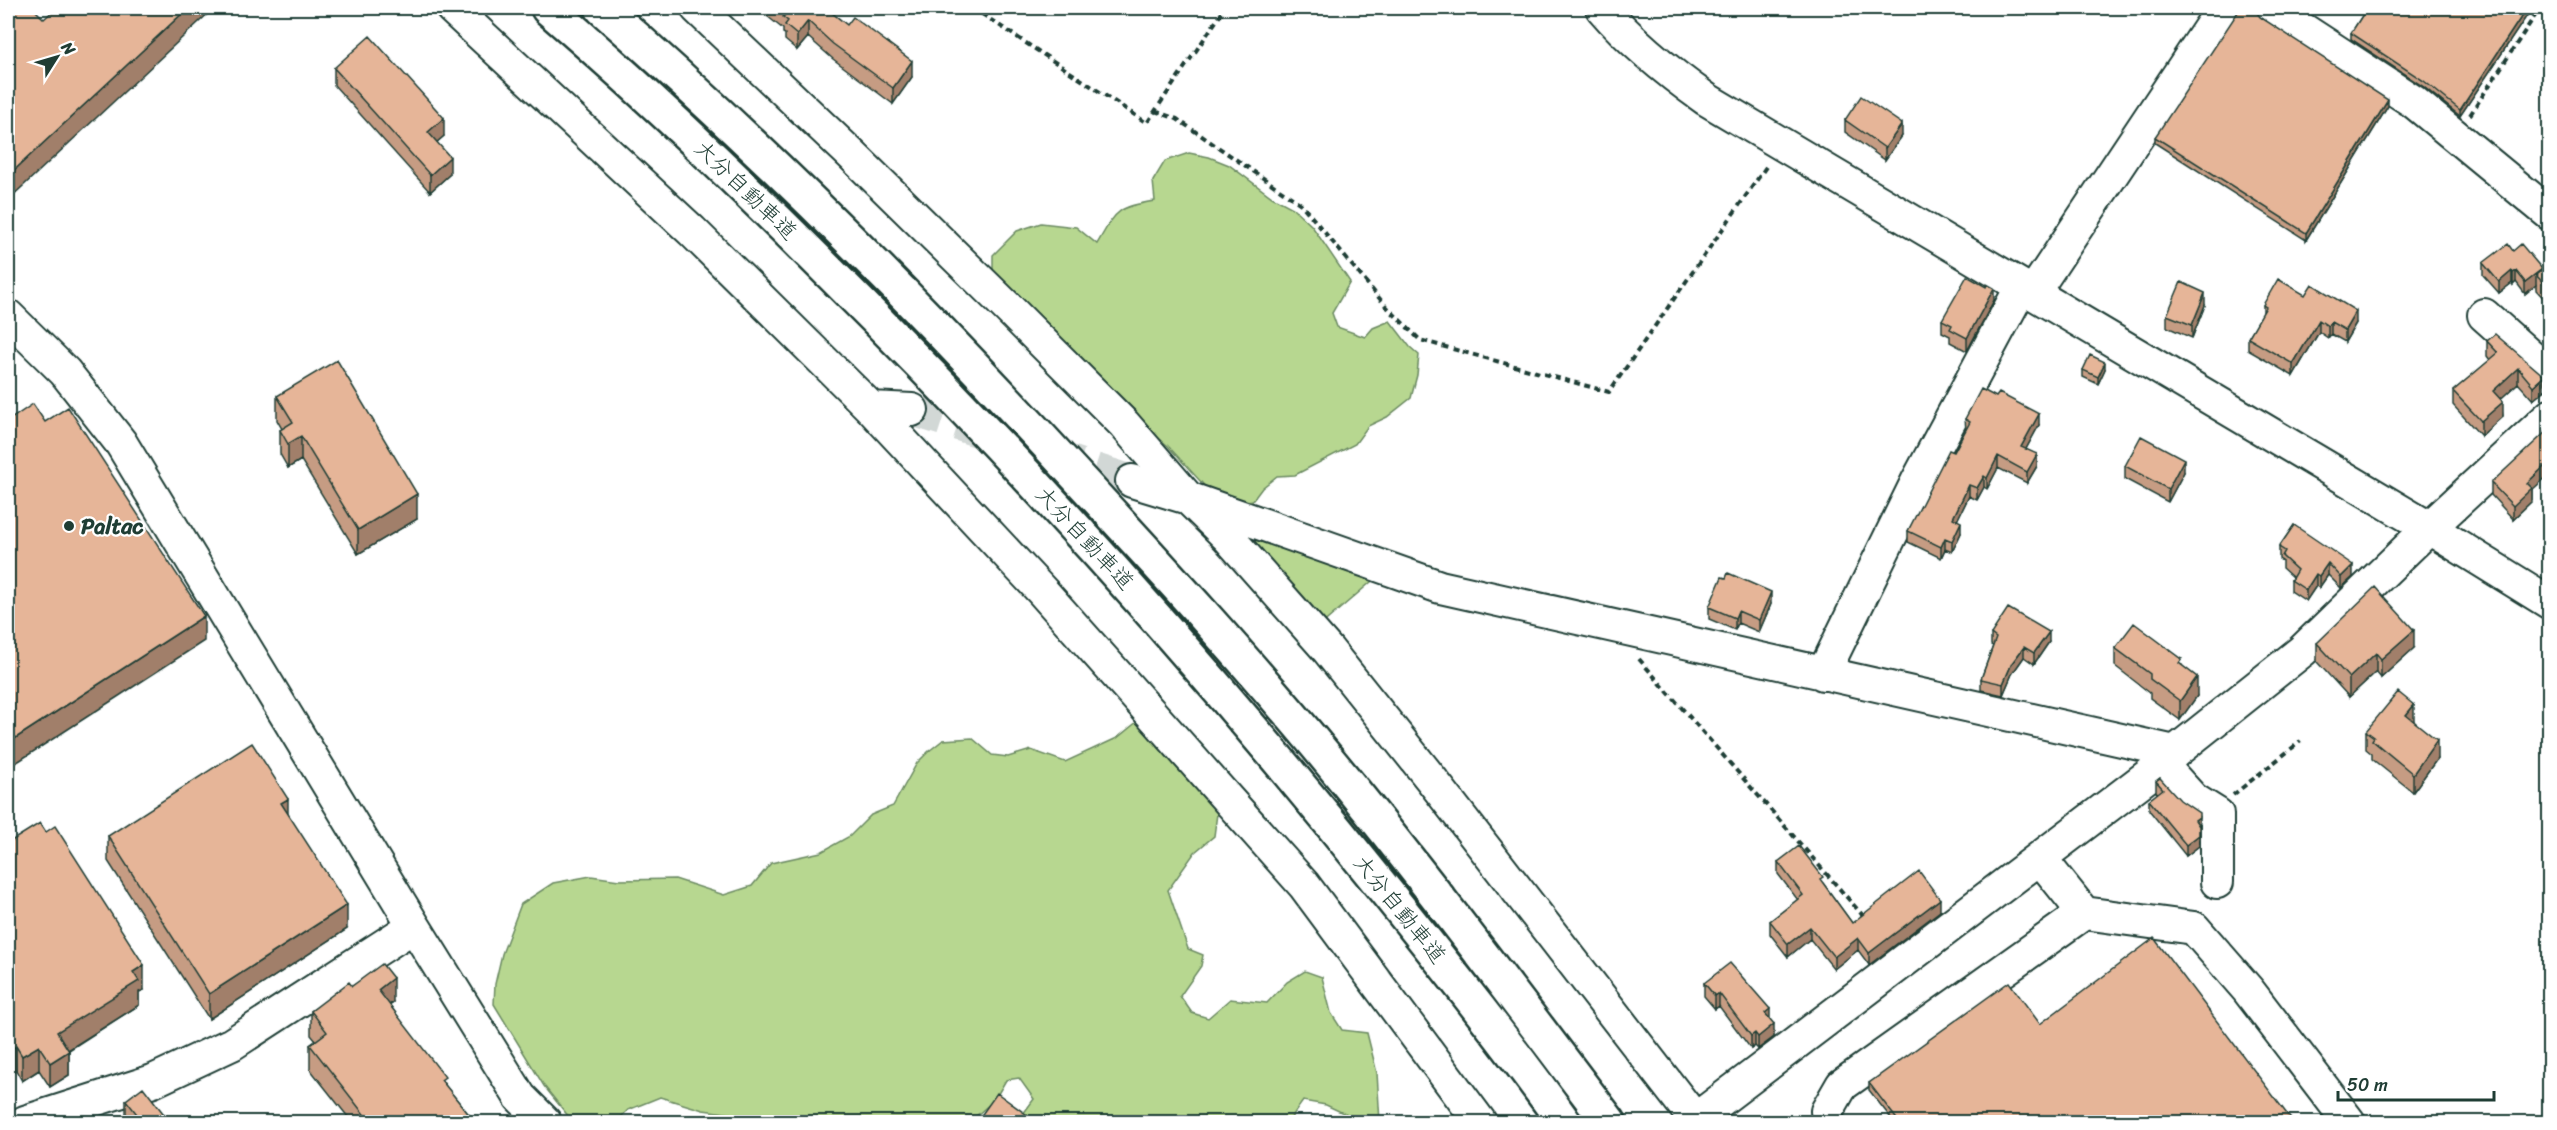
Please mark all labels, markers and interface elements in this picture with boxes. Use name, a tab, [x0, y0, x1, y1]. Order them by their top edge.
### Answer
north arrow	[27, 27, 87, 87]
text: N	[53, 34, 84, 62]
street label: 大分自動車道	[685, 130, 807, 250]
street label: 大分自動車道	[1026, 476, 1144, 600]
place label: Paltac	[81, 507, 144, 546]
marker: Paltac	[62, 519, 76, 533]
street label: 大分自動車道	[1343, 845, 1457, 973]
scale bar	[2338, 1064, 2494, 1102]
text: 50 m	[2347, 1069, 2388, 1101]

